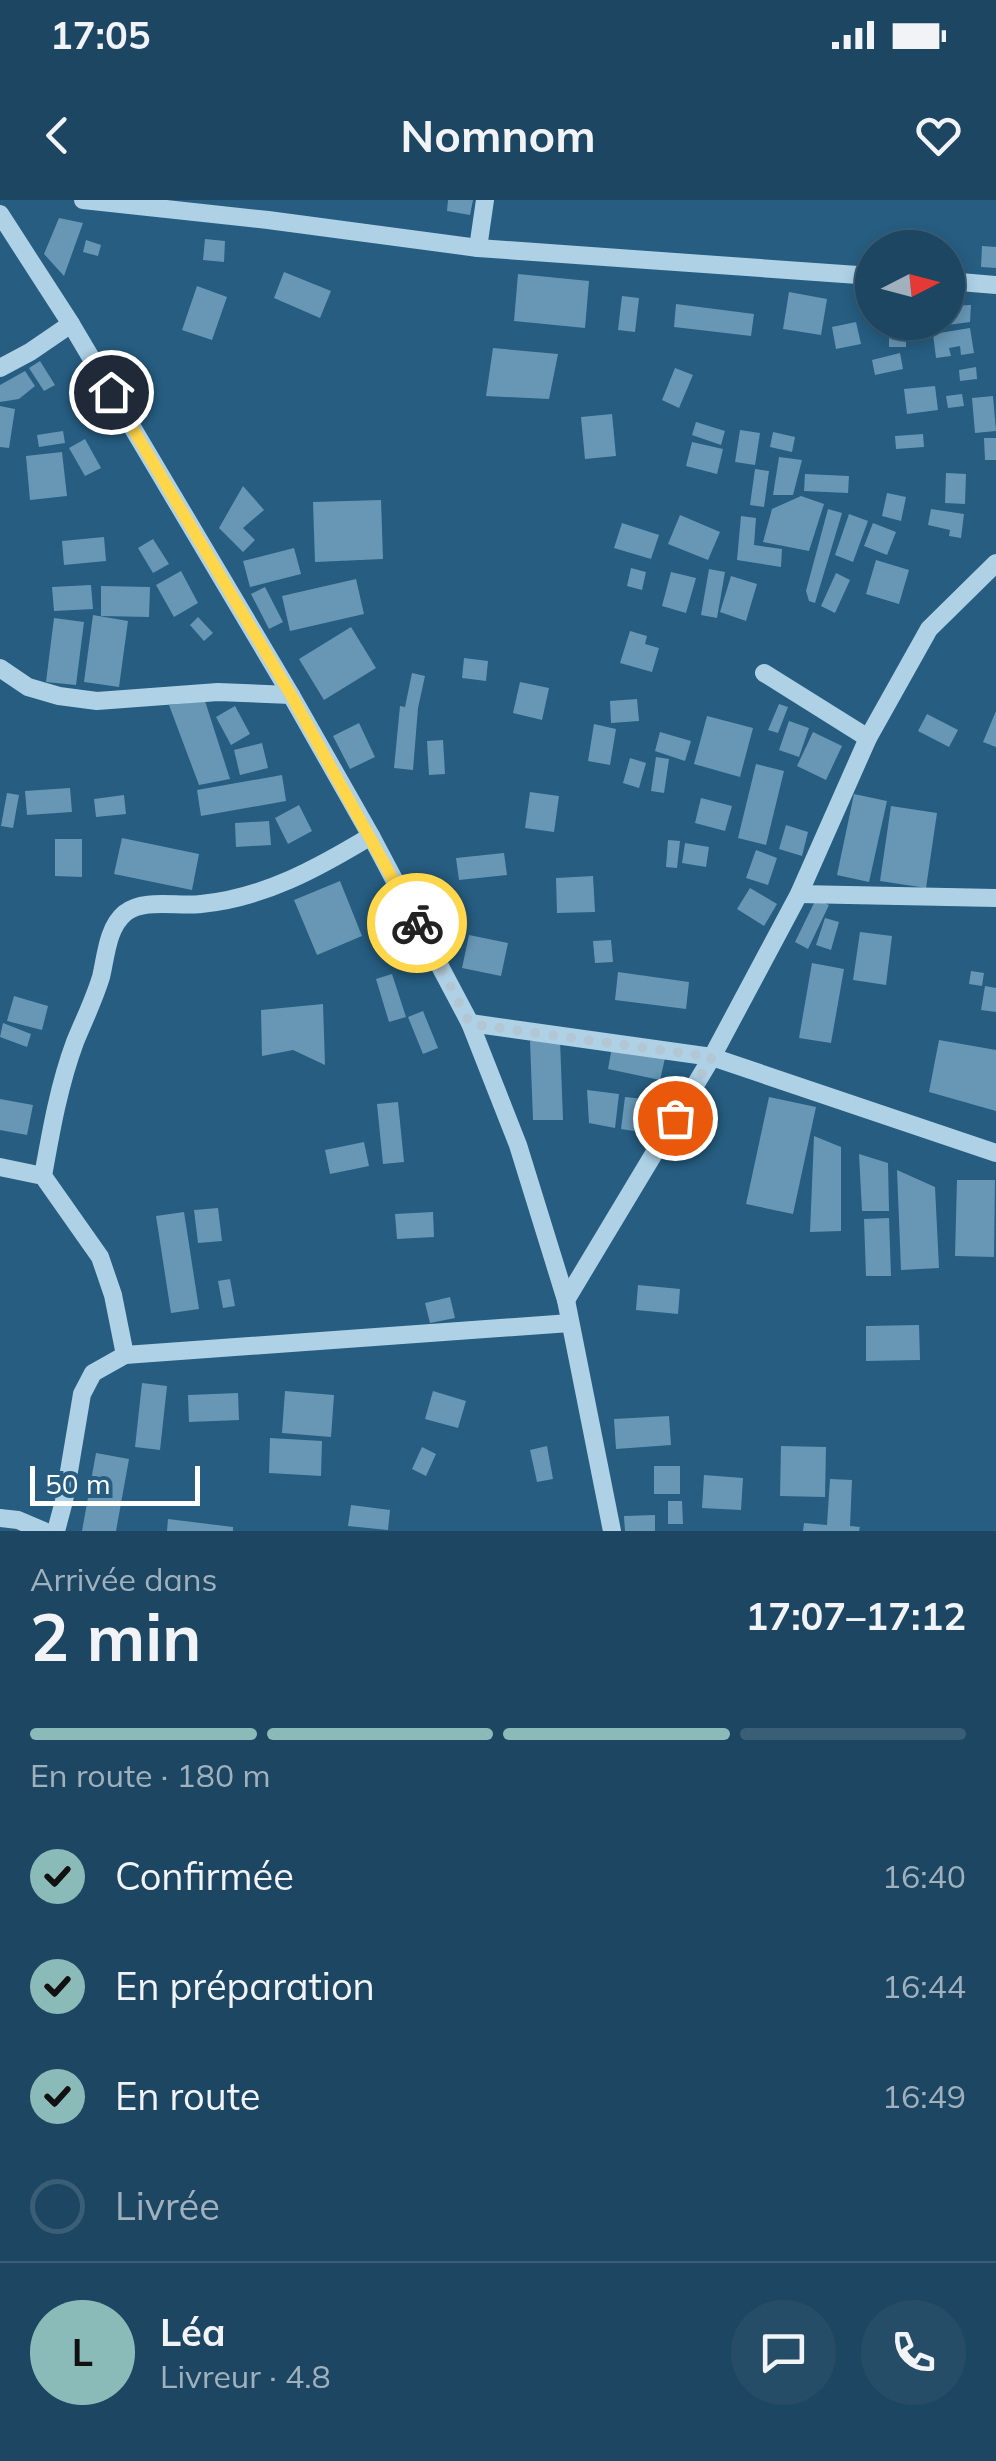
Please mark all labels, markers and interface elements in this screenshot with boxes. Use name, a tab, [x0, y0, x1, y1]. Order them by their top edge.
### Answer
text: 17:05	[50, 11, 151, 59]
text: Nomnom	[400, 107, 596, 163]
icon: back	[30, 108, 85, 163]
icon: heart	[911, 108, 966, 163]
north arrow	[855, 230, 965, 340]
map controls	[855, 230, 965, 340]
pin	[69, 350, 154, 435]
icon: home	[84, 365, 139, 420]
courier	[367, 873, 467, 973]
icon: bike	[390, 896, 445, 951]
pin	[633, 1076, 718, 1161]
icon: bag	[648, 1091, 703, 1146]
scale bar	[30, 1461, 200, 1506]
text: 50 m	[45, 1466, 111, 1501]
text: Arrivée dans	[30, 1559, 217, 1599]
text: 17:07–17:12	[746, 1592, 966, 1640]
text: 2 min	[30, 1596, 201, 1677]
text: En route · 180 m	[30, 1755, 271, 1795]
icon: check	[30, 1849, 85, 1904]
text: Confirmée	[115, 1852, 294, 1900]
text: 16:40	[882, 1856, 966, 1896]
icon: check	[30, 1959, 85, 2014]
text: En préparation	[115, 1962, 375, 2010]
text: 16:44	[882, 1966, 966, 2006]
icon: check	[30, 2069, 85, 2124]
text: En route	[115, 2072, 261, 2120]
text: 16:49	[882, 2076, 966, 2116]
text: Livrée	[115, 2182, 220, 2230]
button: chat	[731, 2300, 836, 2405]
button: phone	[861, 2300, 966, 2405]
text: Léa	[160, 2308, 225, 2356]
text: L	[72, 2328, 93, 2376]
text: Livreur · 4.8	[160, 2356, 331, 2396]

